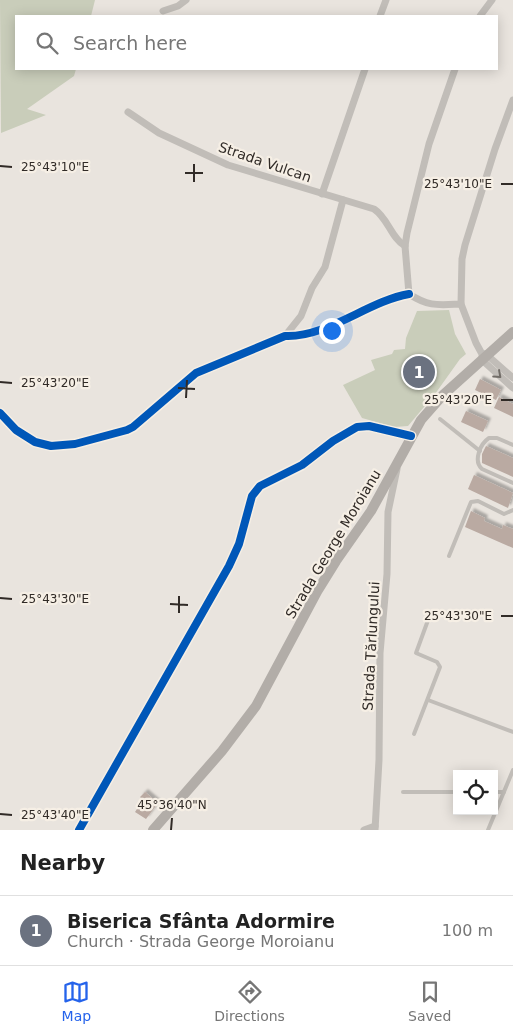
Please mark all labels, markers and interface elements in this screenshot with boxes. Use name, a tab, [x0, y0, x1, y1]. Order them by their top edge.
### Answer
search box	[15, 15, 498, 70]
icon: search	[33, 29, 61, 57]
text: Search here	[73, 32, 187, 54]
street label: Strada Vulcan	[216, 139, 314, 185]
text: 25°43'10"E	[21, 160, 89, 174]
text: 25°43'10"E	[424, 177, 492, 191]
your location	[319, 318, 345, 344]
pin: 1	[403, 353, 435, 391]
one-way arrow	[492, 369, 501, 378]
text: 25°43'20"E	[21, 376, 89, 390]
text: 25°43'20"E	[424, 393, 492, 407]
street label: Strada George Moroianu	[282, 467, 384, 621]
street label: Strada Tărlungului	[360, 581, 382, 711]
text: 25°43'30"E	[21, 592, 89, 606]
text: 25°43'30"E	[424, 609, 492, 623]
map controls	[453, 770, 498, 815]
button: locate	[453, 770, 498, 815]
text: 45°36'40"N	[137, 798, 207, 812]
text: 25°43'40"E	[21, 808, 89, 822]
text: Nearby	[20, 851, 105, 875]
text: Biserica Sfânta Adormire	[67, 910, 335, 932]
text: 1	[30, 921, 42, 940]
text: 100 m	[442, 921, 493, 940]
text: Church · Strada George Moroianu	[67, 932, 334, 951]
tab: Map	[62, 978, 91, 1024]
tab: Directions	[214, 978, 285, 1024]
tab: Saved	[408, 978, 451, 1024]

